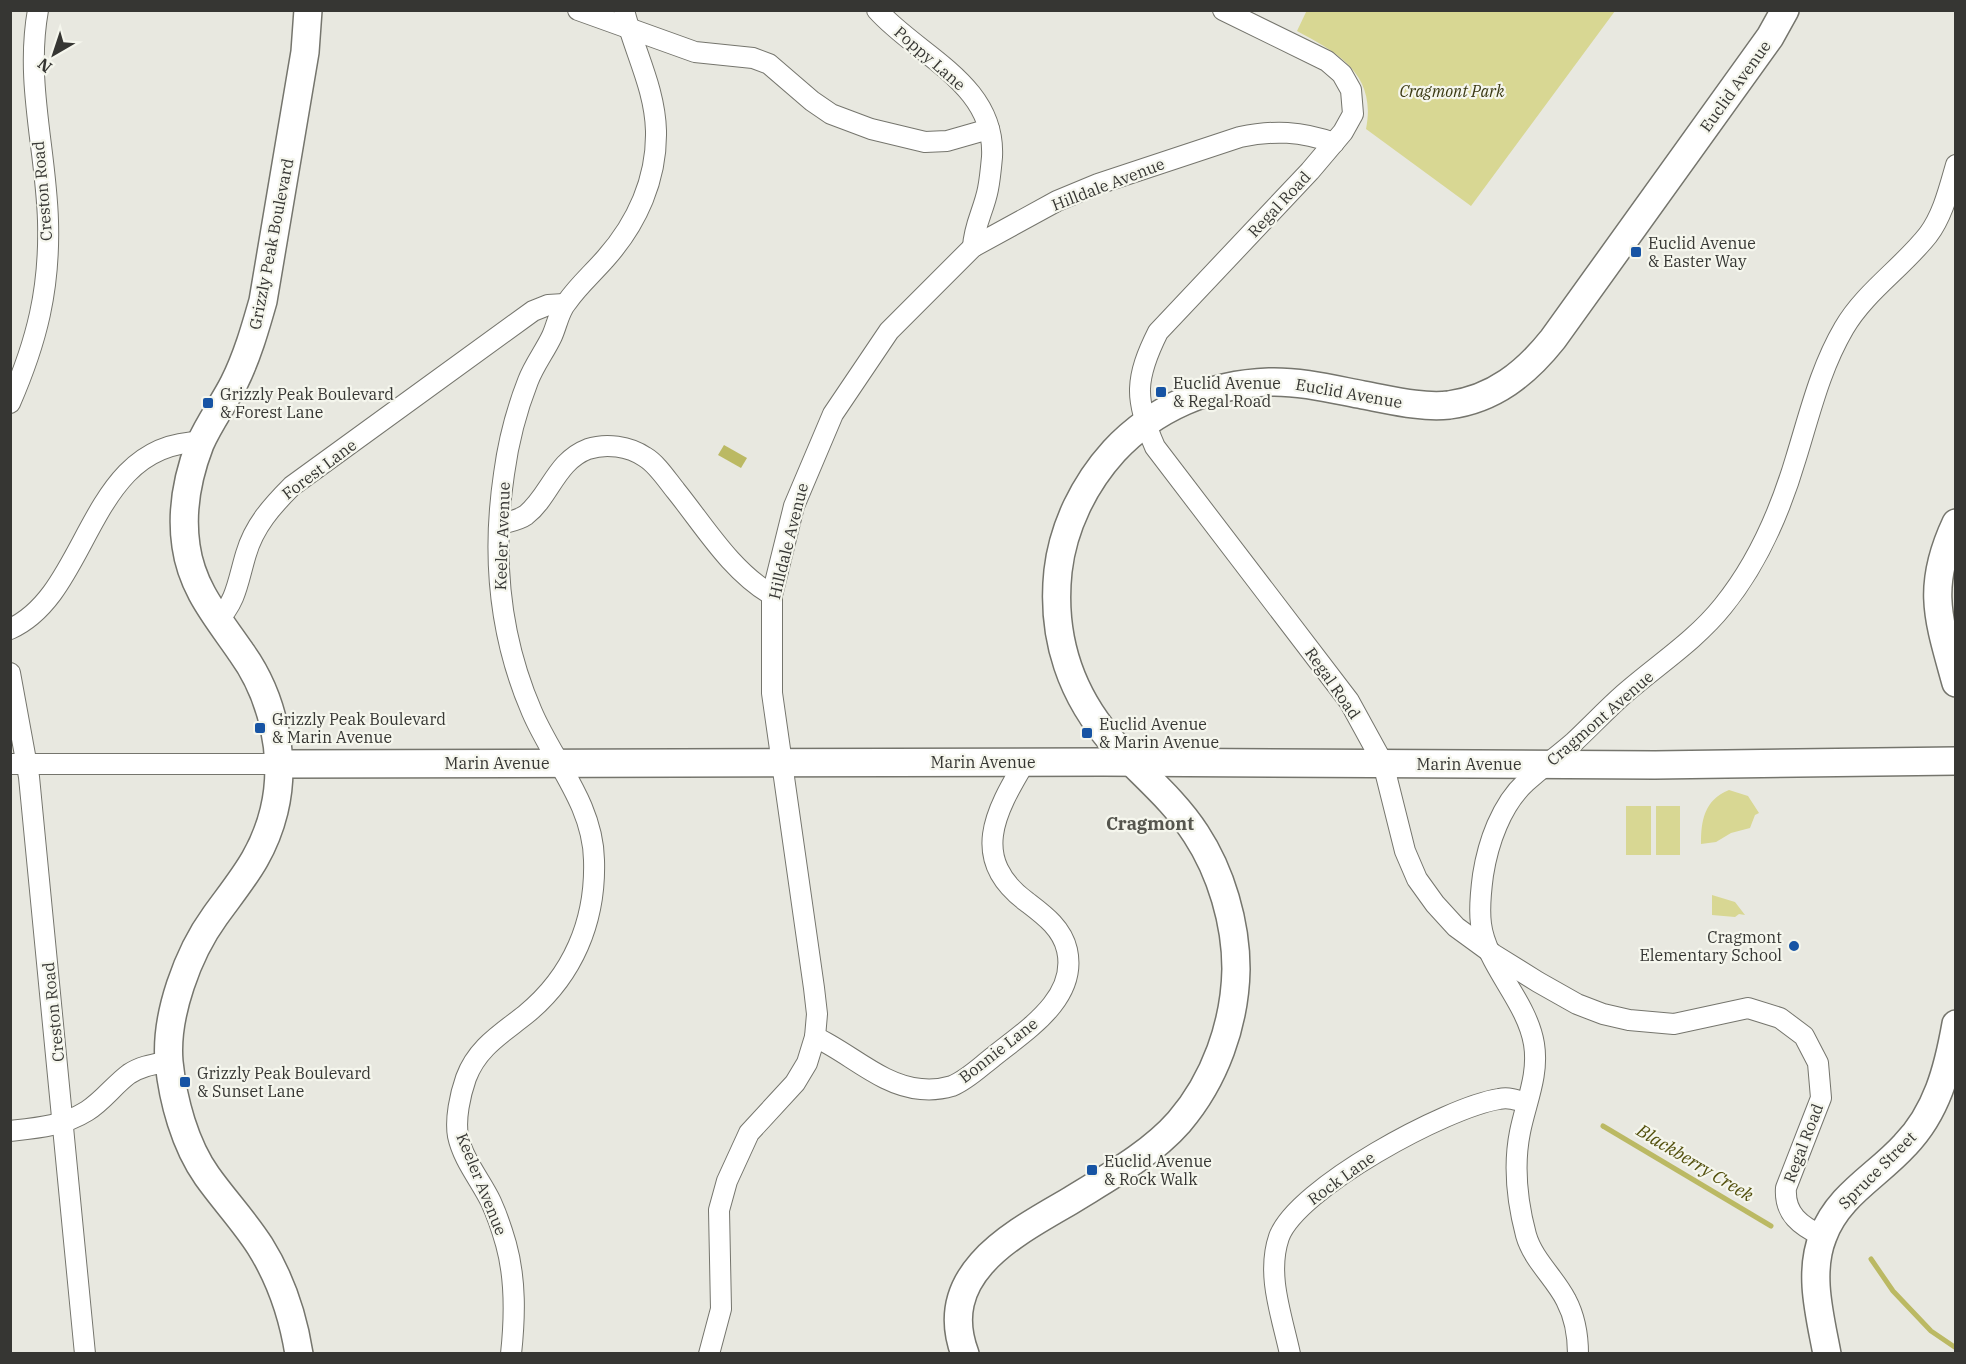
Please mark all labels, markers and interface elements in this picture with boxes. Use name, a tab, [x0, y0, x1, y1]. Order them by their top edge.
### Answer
street label: Poppy Lane	[890, 22, 970, 94]
north arrow	[24, 24, 84, 84]
street label: Euclid Avenue	[1695, 36, 1775, 136]
text: N	[33, 54, 56, 77]
park label: Cragmont Park	[1399, 81, 1505, 101]
street label: Creston Road	[28, 140, 56, 242]
street label: Hilldale Avenue	[1049, 153, 1167, 215]
street label: Grizzly Peak Boulevard	[245, 156, 297, 331]
street label: Regal Road	[1243, 167, 1315, 241]
place label: Euclid Avenue & Easter Way	[1648, 233, 1756, 271]
marker: Euclid Avenue & Easter Way	[1629, 245, 1643, 259]
place label: Euclid Avenue & Regal Road	[1173, 373, 1281, 411]
street label: Euclid Avenue	[1294, 374, 1404, 412]
place label: Grizzly Peak Boulevard & Forest Lane	[220, 384, 394, 422]
marker: Euclid Avenue & Regal Road	[1154, 385, 1168, 399]
marker: Grizzly Peak Boulevard & Forest Lane	[201, 396, 215, 410]
street label: Forest Lane	[278, 434, 360, 504]
street label: Keeler Avenue	[490, 481, 514, 591]
street label: Hilldale Avenue	[764, 481, 812, 601]
street label: Regal Road	[1301, 643, 1365, 723]
street label: Cragmont Avenue	[1543, 666, 1657, 770]
place label: Grizzly Peak Boulevard & Marin Avenue	[272, 709, 446, 747]
place label: Euclid Avenue & Marin Avenue	[1099, 714, 1219, 752]
marker: Grizzly Peak Boulevard & Marin Avenue	[253, 721, 267, 735]
marker: Euclid Avenue & Marin Avenue	[1080, 726, 1094, 740]
street label: Marin Avenue	[931, 752, 1036, 772]
street label: Marin Avenue	[445, 753, 550, 773]
street label: Marin Avenue	[1417, 754, 1522, 774]
district label: Cragmont	[1106, 812, 1194, 835]
place label: Cragmont Elementary School	[1639, 927, 1782, 965]
marker: Cragmont Elementary School	[1787, 939, 1801, 953]
street label: Creston Road	[38, 961, 68, 1063]
street label: Bonnie Lane	[955, 1013, 1041, 1087]
place label: Grizzly Peak Boulevard & Sunset Lane	[197, 1063, 371, 1101]
marker: Grizzly Peak Boulevard & Sunset Lane	[178, 1075, 192, 1089]
street label: Regal Road	[1779, 1100, 1827, 1185]
water label: Blackberry Creek	[1632, 1118, 1758, 1207]
street label: Spruce Street	[1834, 1127, 1920, 1213]
street label: Keeler Avenue	[452, 1130, 512, 1238]
street label: Rock Lane	[1304, 1147, 1378, 1209]
place label: Euclid Avenue & Rock Walk	[1104, 1151, 1212, 1189]
marker: Euclid Avenue & Rock Walk	[1085, 1163, 1099, 1177]

